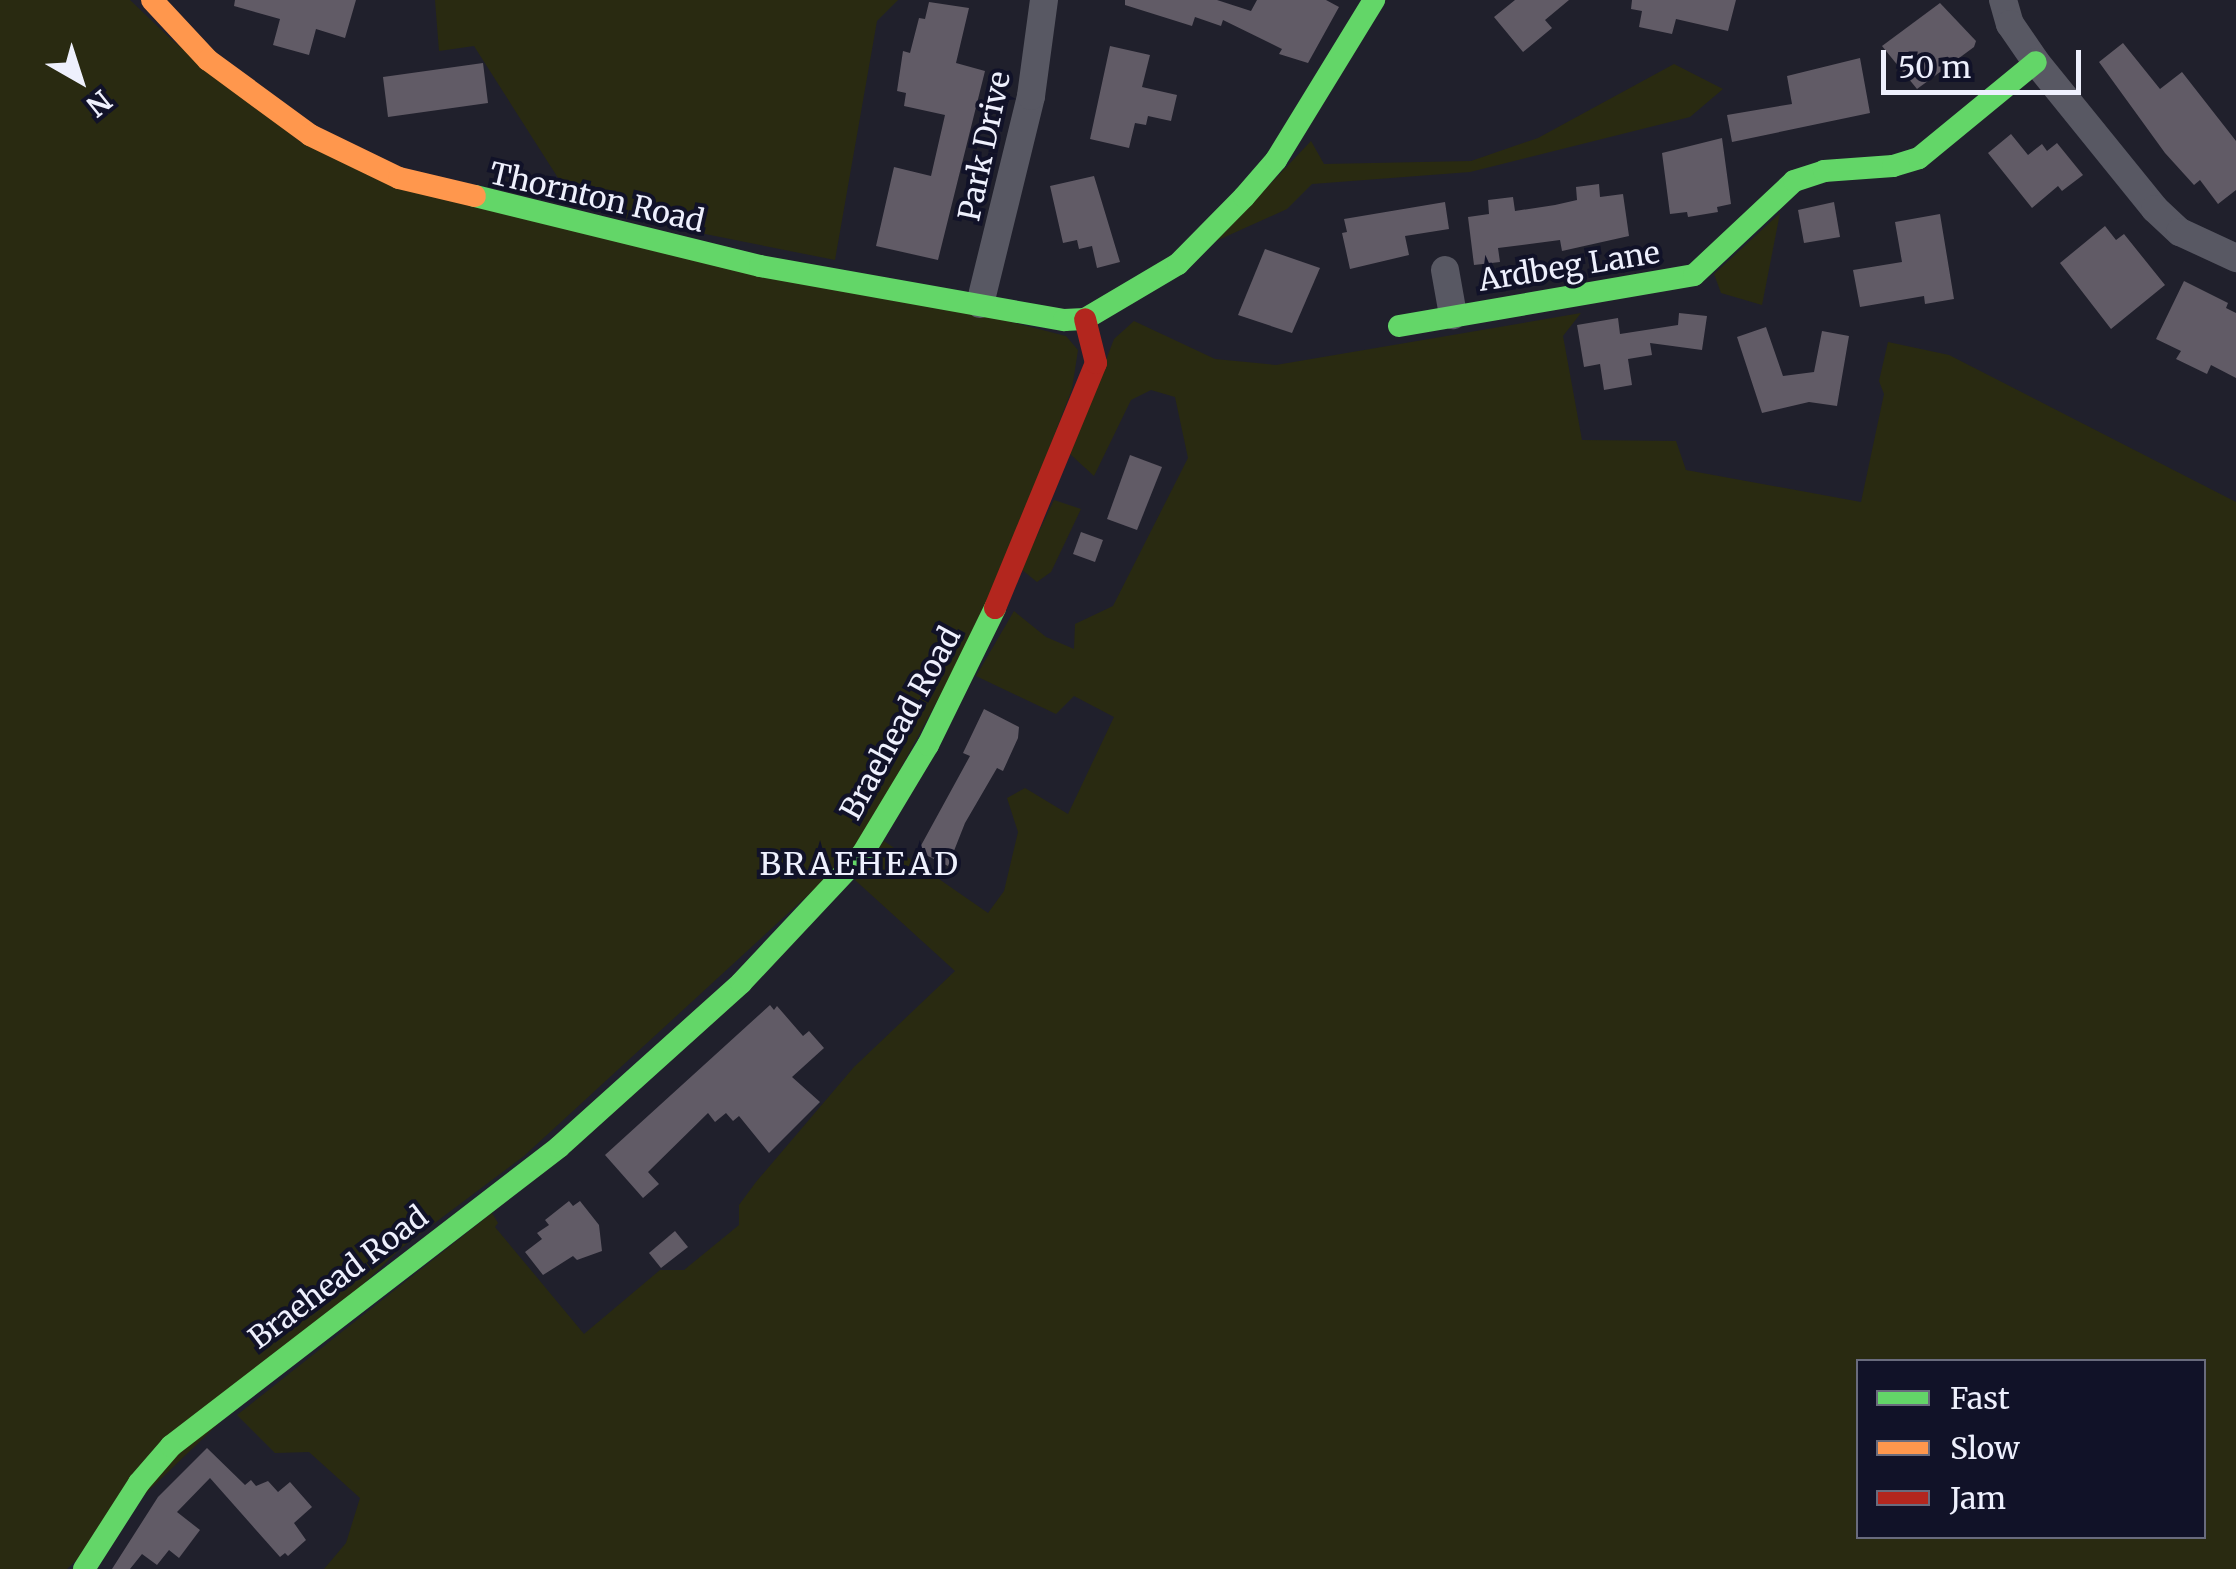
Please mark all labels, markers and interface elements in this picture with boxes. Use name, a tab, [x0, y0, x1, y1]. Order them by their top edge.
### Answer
north arrow	[30, 30, 130, 130]
scale bar	[1886, 30, 2086, 92]
text: 50 m	[1898, 48, 1971, 86]
street label: Park Drive	[951, 68, 1017, 224]
text: N	[79, 82, 119, 124]
street label: Thornton Road	[486, 155, 708, 239]
street label: Ardbeg Lane	[1476, 234, 1662, 298]
street label: Braehead Road	[832, 620, 968, 826]
district label: BRAEHEAD	[760, 845, 960, 883]
street label: Braehead Road	[242, 1198, 434, 1356]
legend	[1856, 1359, 2206, 1539]
text: Fast	[1950, 1379, 2010, 1417]
text: Slow	[1950, 1429, 2020, 1467]
text: Jam	[1950, 1479, 2006, 1517]

